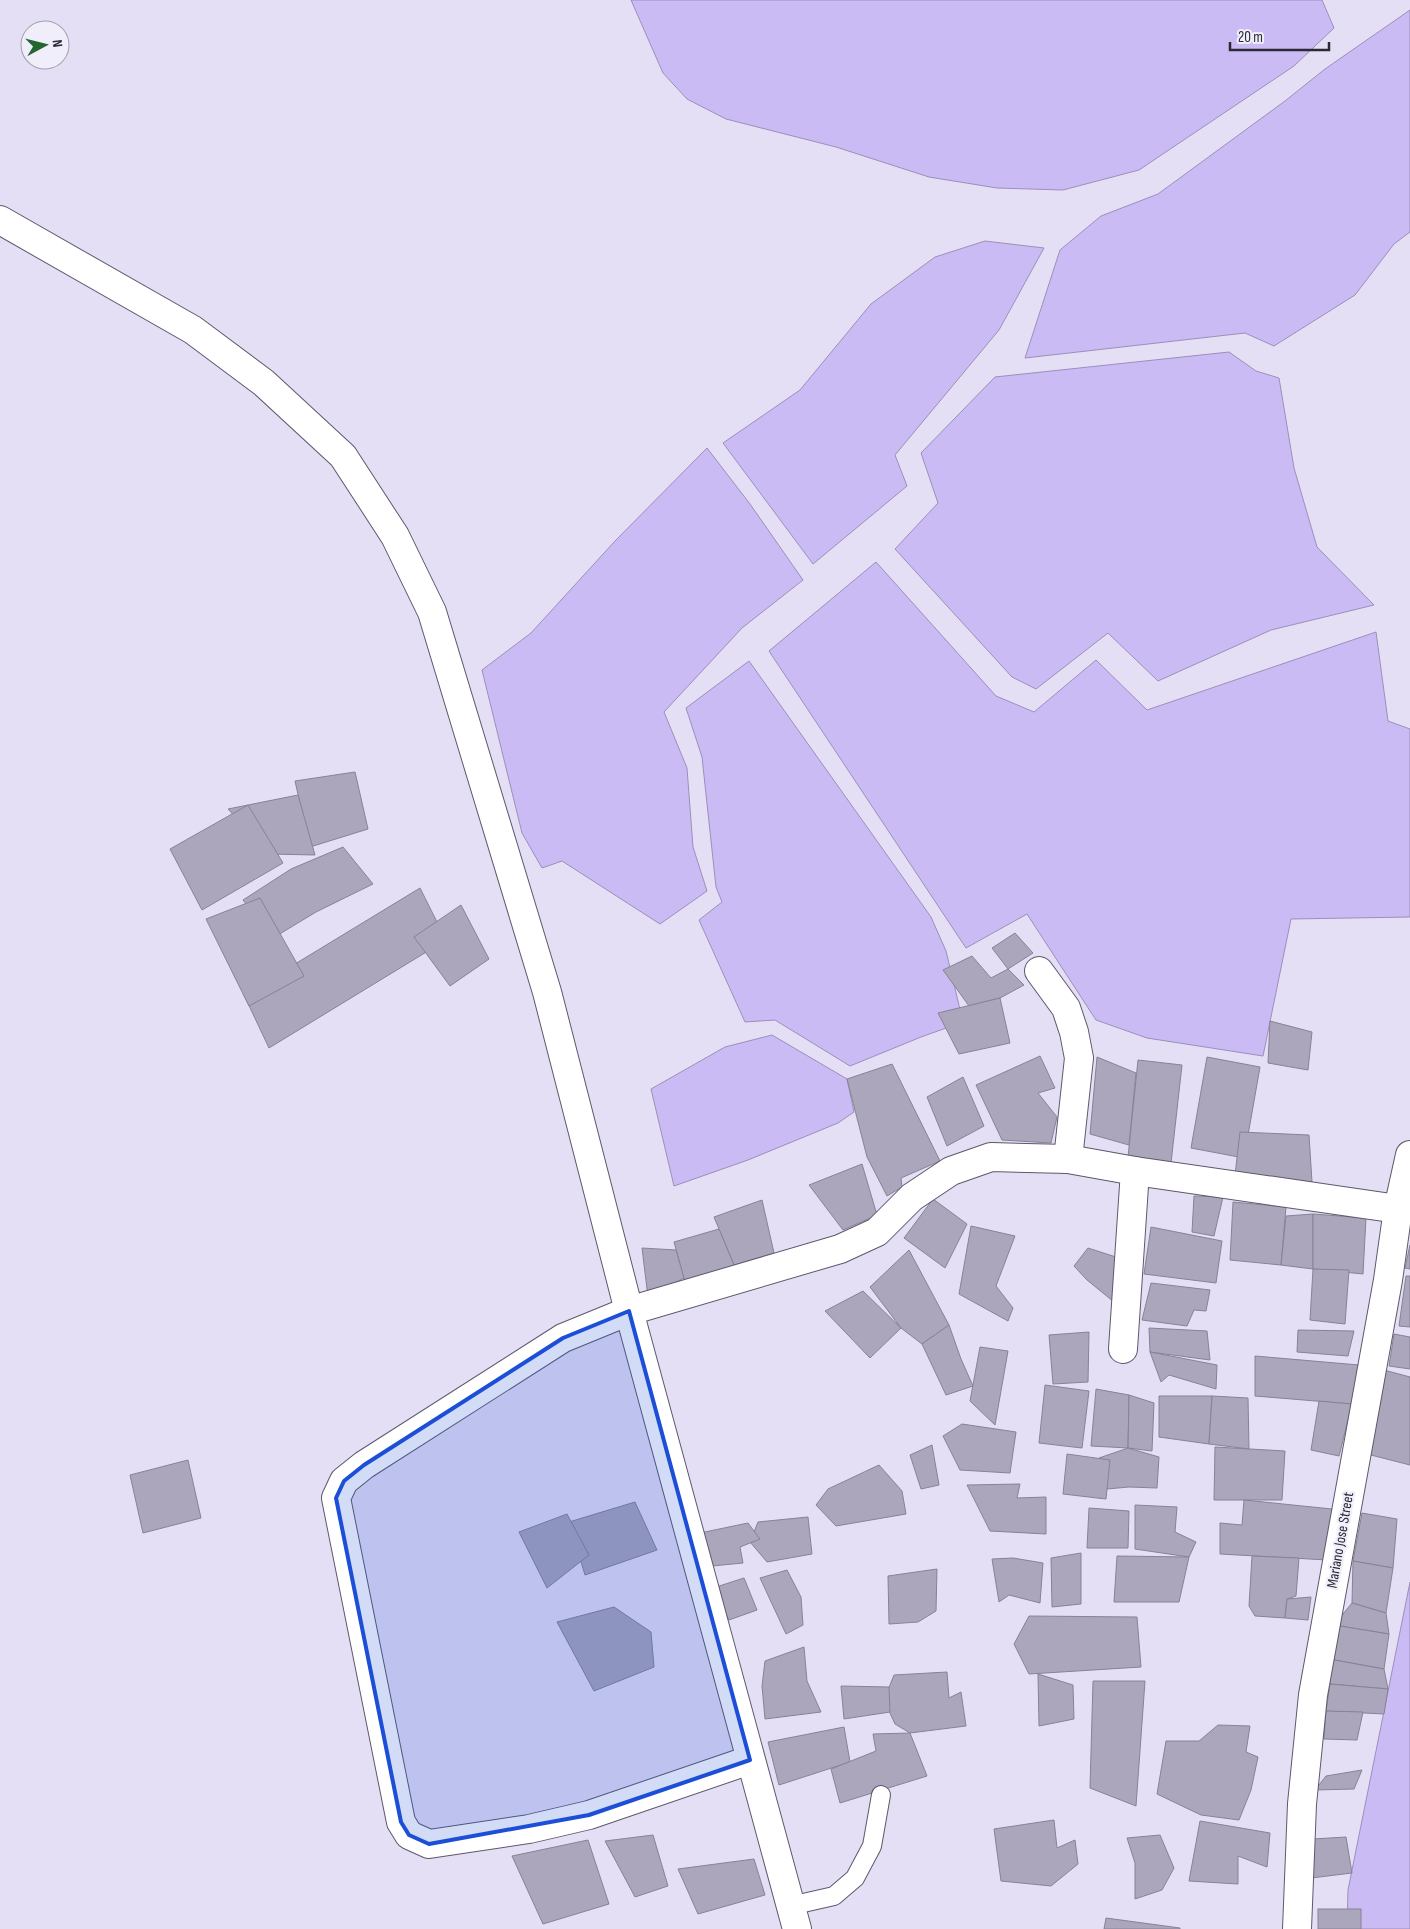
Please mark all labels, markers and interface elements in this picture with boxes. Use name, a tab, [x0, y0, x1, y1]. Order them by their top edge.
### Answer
north arrow	[20, 20, 70, 70]
scale bar	[1230, 20, 1329, 52]
text: 20 m	[1238, 28, 1263, 47]
text: N	[49, 39, 66, 48]
street label: Mariano Jose Street	[1323, 1490, 1358, 1590]

